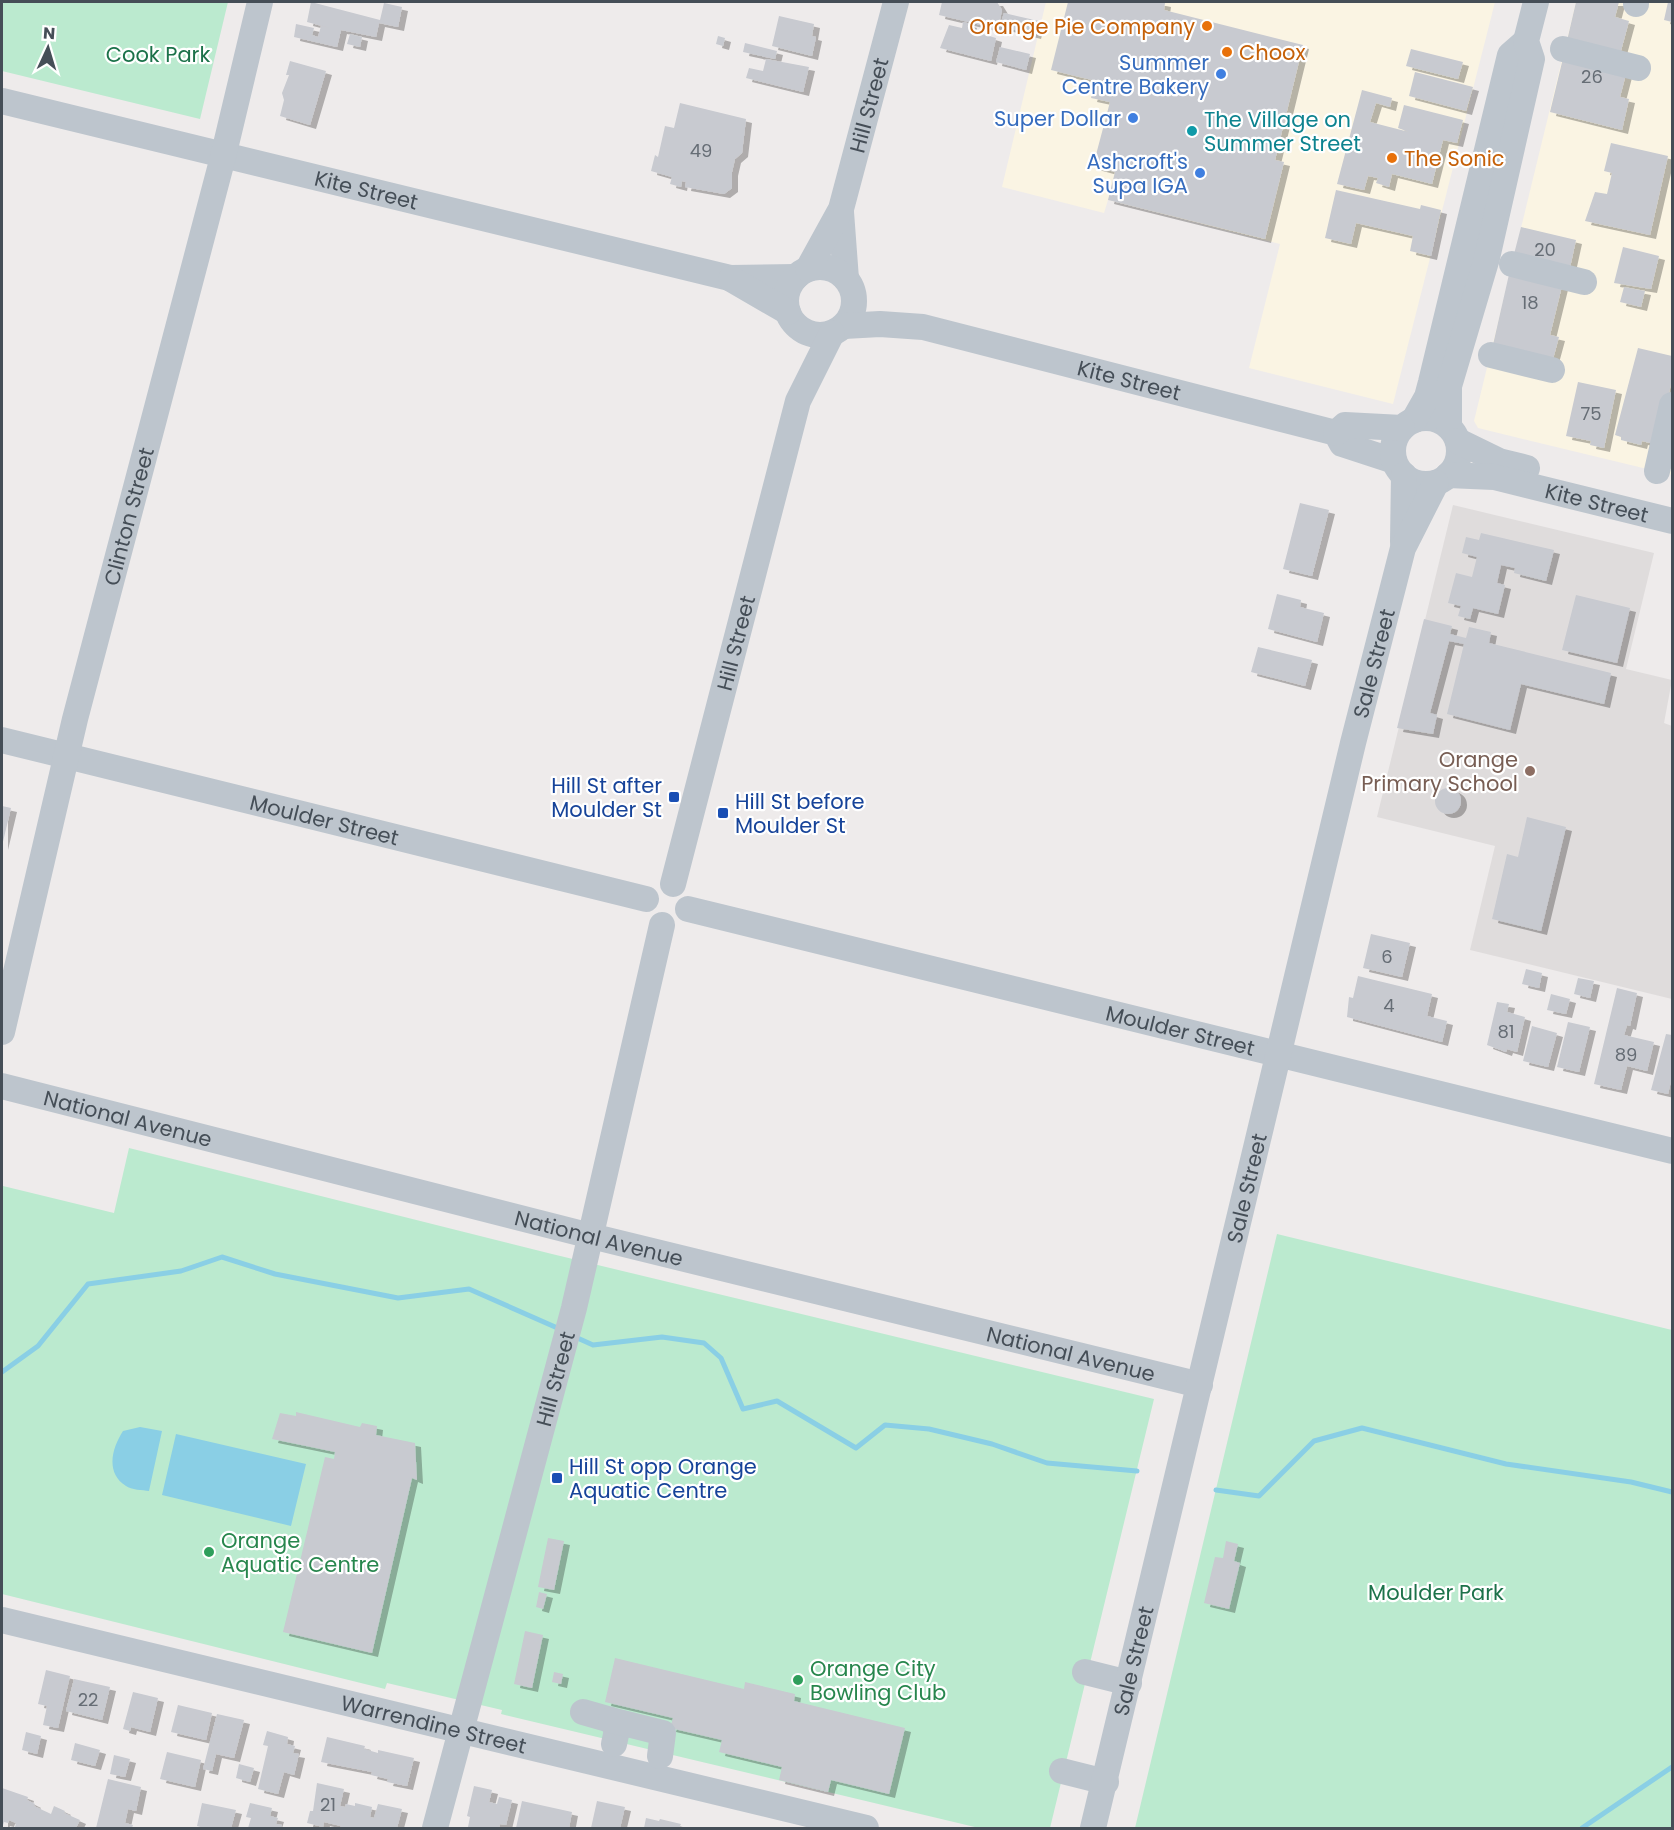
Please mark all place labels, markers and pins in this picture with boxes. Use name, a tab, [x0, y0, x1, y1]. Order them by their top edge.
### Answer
place label: Orange Pie Company	[969, 12, 1195, 41]
marker: Orange Pie Company	[1200, 19, 1214, 33]
place label: Choox	[1239, 38, 1306, 67]
marker: Choox	[1220, 45, 1234, 59]
place label: Summer Centre Bakery	[1062, 48, 1209, 101]
marker: Summer Centre Bakery	[1214, 67, 1228, 81]
place label: Super Dollar	[994, 104, 1121, 133]
place label: The Village on Summer Street	[1204, 105, 1361, 158]
marker: Super Dollar	[1126, 111, 1140, 125]
marker: The Village on Summer Street	[1185, 124, 1199, 138]
place label: The Sonic	[1404, 144, 1505, 173]
place label: Ashcroft's Supa IGA	[1087, 147, 1188, 200]
marker: The Sonic	[1385, 151, 1399, 165]
marker: Ashcroft's Supa IGA	[1193, 166, 1207, 180]
place label: Orange Primary School	[1361, 745, 1518, 798]
marker: Orange Primary School	[1523, 764, 1537, 778]
place label: Hill St after Moulder St	[551, 771, 662, 824]
place label: Hill St before Moulder St	[735, 787, 865, 840]
marker: Hill St after Moulder St	[667, 790, 681, 804]
marker: Hill St before Moulder St	[716, 806, 730, 820]
place label: Hill St opp Orange Aquatic Centre	[569, 1452, 757, 1505]
marker: Hill St opp Orange Aquatic Centre	[550, 1471, 564, 1485]
place label: Orange Aquatic Centre	[221, 1526, 379, 1579]
marker: Orange Aquatic Centre	[202, 1545, 216, 1559]
place label: Orange City Bowling Club	[810, 1654, 946, 1707]
marker: Orange City Bowling Club	[791, 1673, 805, 1687]

